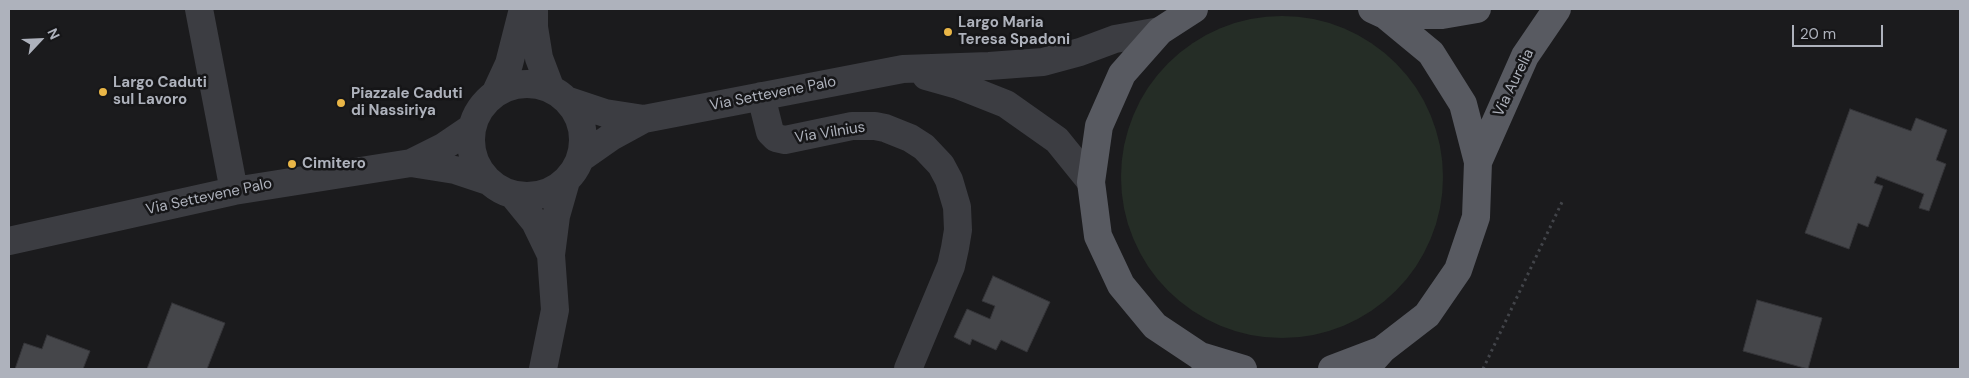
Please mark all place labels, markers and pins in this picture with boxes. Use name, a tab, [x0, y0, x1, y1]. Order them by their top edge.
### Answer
place label: Largo Maria Teresa Spadoni	[958, 14, 1070, 49]
marker: Largo Maria Teresa Spadoni	[942, 26, 954, 38]
place label: Largo Caduti sul Lavoro	[113, 74, 207, 109]
place label: Piazzale Caduti di Nassiriya	[351, 85, 463, 120]
marker: Largo Caduti sul Lavoro	[97, 86, 109, 98]
marker: Piazzale Caduti di Nassiriya	[335, 97, 347, 109]
place label: Cimitero	[302, 155, 366, 173]
marker: Cimitero	[286, 158, 298, 170]

